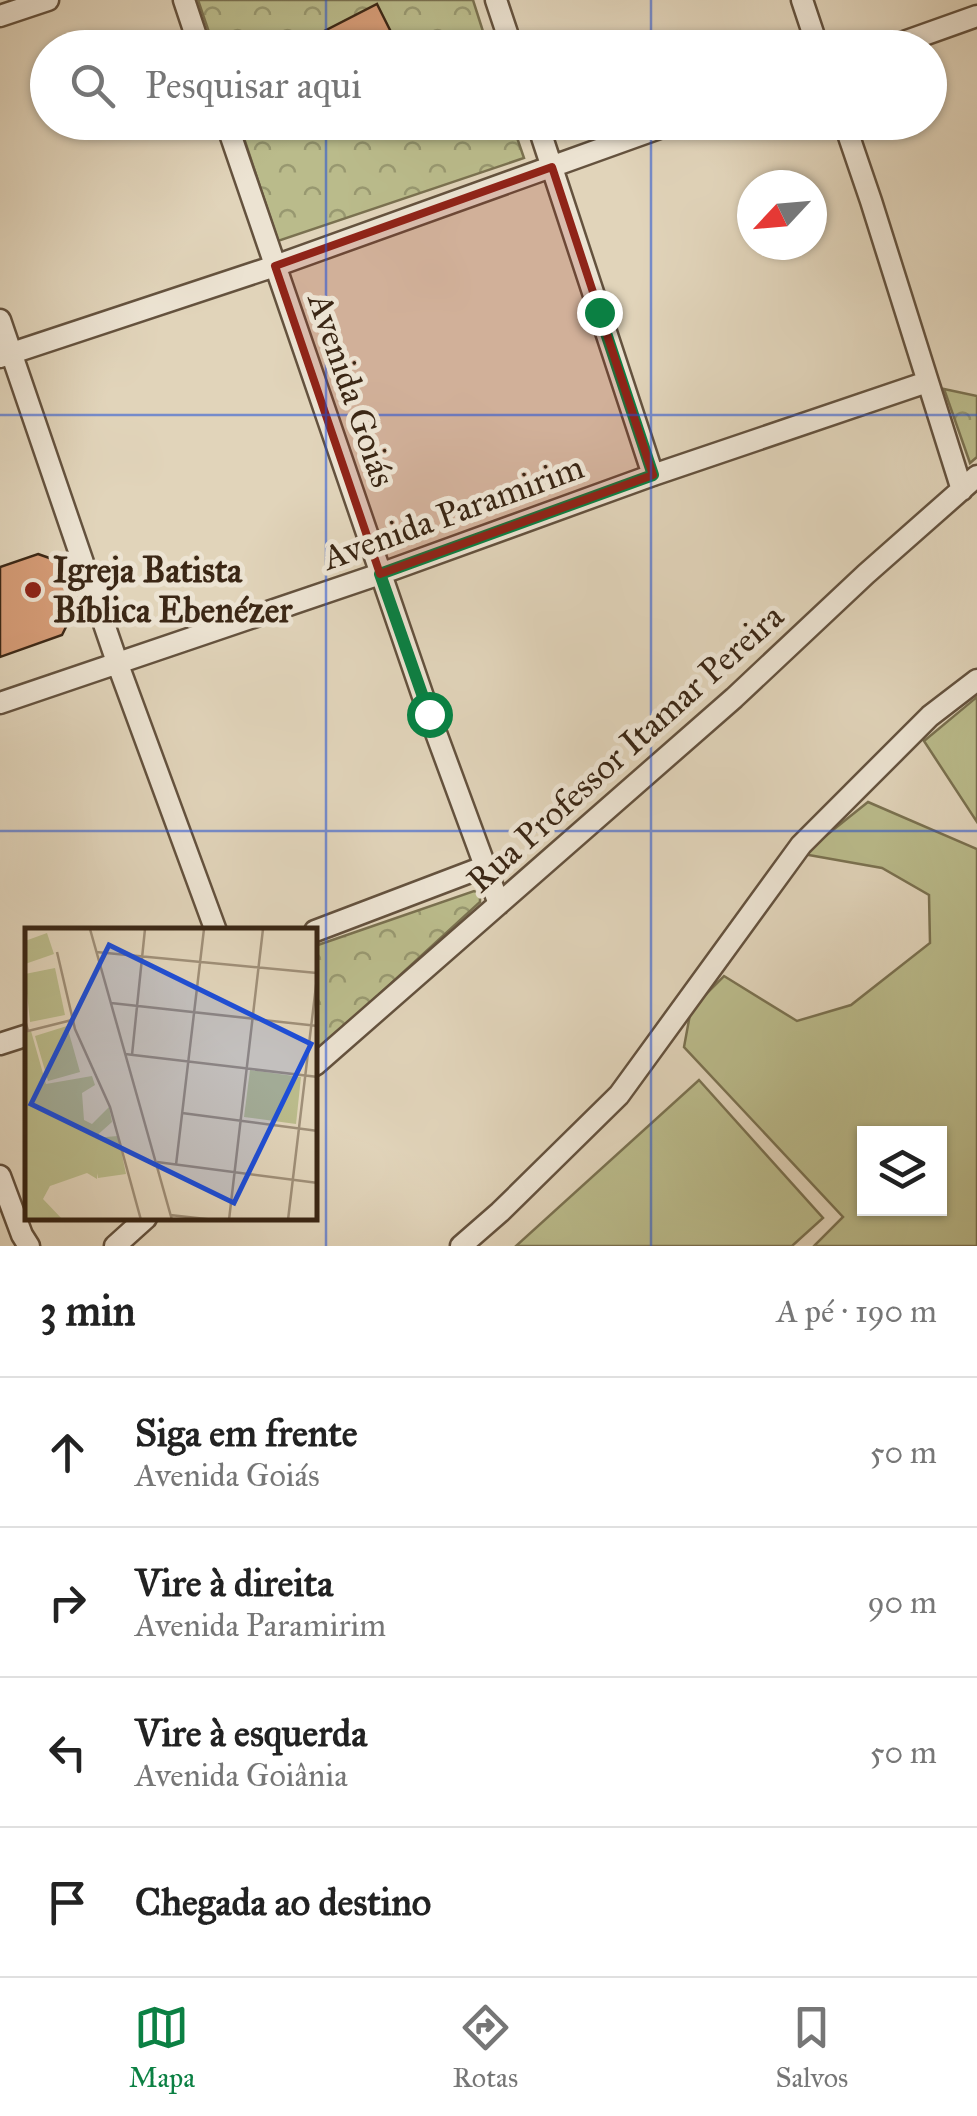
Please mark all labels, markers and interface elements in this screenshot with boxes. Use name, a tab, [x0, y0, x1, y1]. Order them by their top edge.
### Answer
search box	[30, 30, 947, 140]
icon: search	[65, 58, 120, 113]
text: Pesquisar aqui	[145, 62, 362, 108]
north arrow	[737, 170, 827, 260]
street label: Avenida Goiás	[298, 286, 405, 493]
route end	[577, 290, 623, 336]
street label: Avenida Paramirim	[315, 445, 590, 580]
place label: Igreja Batista Bíblica Ebenézer	[53, 549, 293, 632]
marker: Igreja Batista Bíblica Ebenézer	[22, 579, 44, 601]
street label: Rua Professor Itamar Pereira	[458, 595, 793, 902]
route start	[407, 692, 453, 738]
inset map	[25, 928, 318, 1221]
map controls	[857, 1126, 947, 1216]
button: layers	[857, 1126, 947, 1216]
text: 3 min	[40, 1285, 135, 1337]
text: A pé · 190 m	[776, 1292, 937, 1331]
text: Siga em frente	[135, 1410, 358, 1456]
icon: ahead	[40, 1425, 95, 1480]
text: 50 m	[870, 1433, 937, 1472]
text: Avenida Goiás	[135, 1456, 320, 1495]
text: Vire à direita	[135, 1560, 333, 1606]
icon: right	[40, 1575, 95, 1630]
text: 90 m	[867, 1583, 937, 1622]
text: Avenida Paramirim	[135, 1606, 386, 1645]
text: Vire à esquerda	[135, 1710, 367, 1756]
icon: left	[40, 1725, 95, 1780]
text: 50 m	[870, 1733, 937, 1772]
text: Avenida Goiânia	[135, 1756, 348, 1795]
icon: arrive	[40, 1875, 95, 1930]
text: Chegada ao destino	[135, 1879, 431, 1925]
tab: Mapa	[129, 2000, 195, 2095]
tab: Rotas	[452, 2000, 518, 2095]
tab: Salvos	[775, 2000, 848, 2095]

